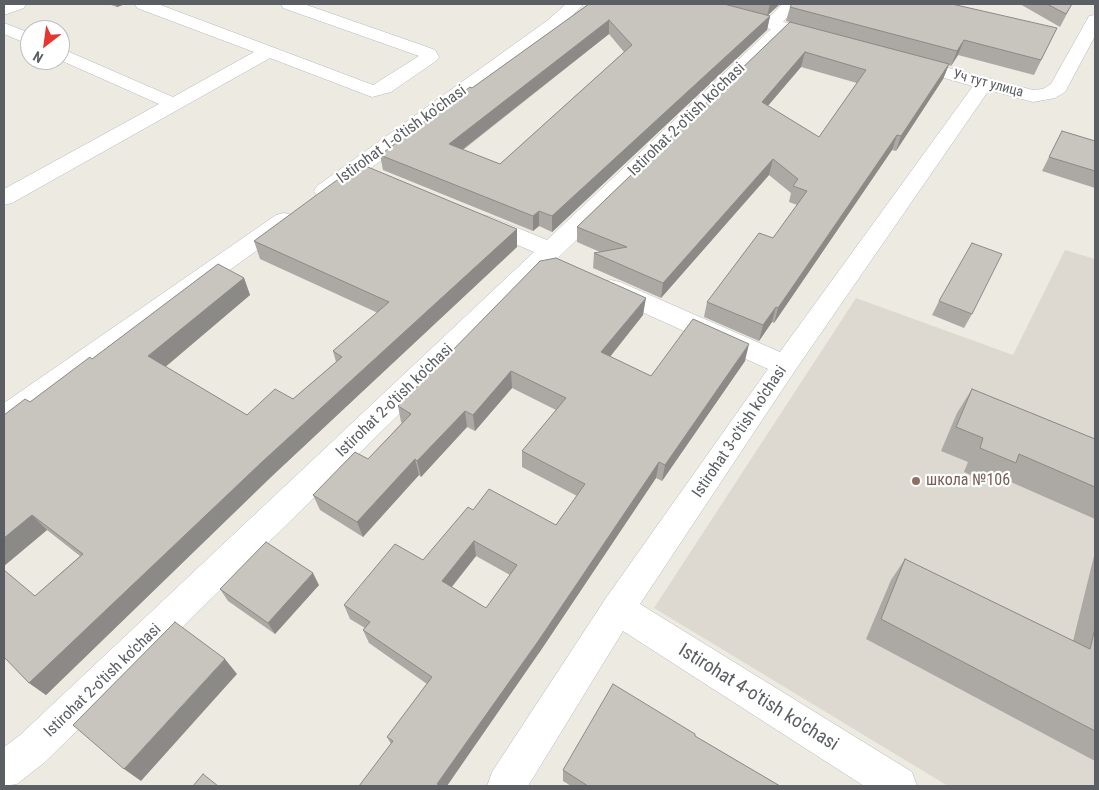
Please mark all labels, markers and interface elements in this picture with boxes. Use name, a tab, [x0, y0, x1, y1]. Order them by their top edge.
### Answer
north arrow	[20, 20, 70, 70]
text: N	[30, 48, 46, 66]
street label: Istirohat 2-o'tish ko'chasi	[624, 59, 750, 181]
street label: Уч тут улица	[951, 67, 1025, 101]
street label: Istirohat 1-o'tish ko'chasi	[334, 82, 470, 188]
street label: Istirohat 2-o'tish ko'chasi	[332, 340, 458, 462]
street label: Istirohat 3-o'tish ko'chasi	[689, 362, 791, 502]
place label: школа №106	[926, 471, 1010, 491]
marker: школа №106	[910, 475, 922, 487]
street label: Istirohat 2-o'tish ko'chasi	[40, 620, 166, 742]
street label: Istirohat 4-o'tish ko'chasi	[674, 639, 842, 757]

